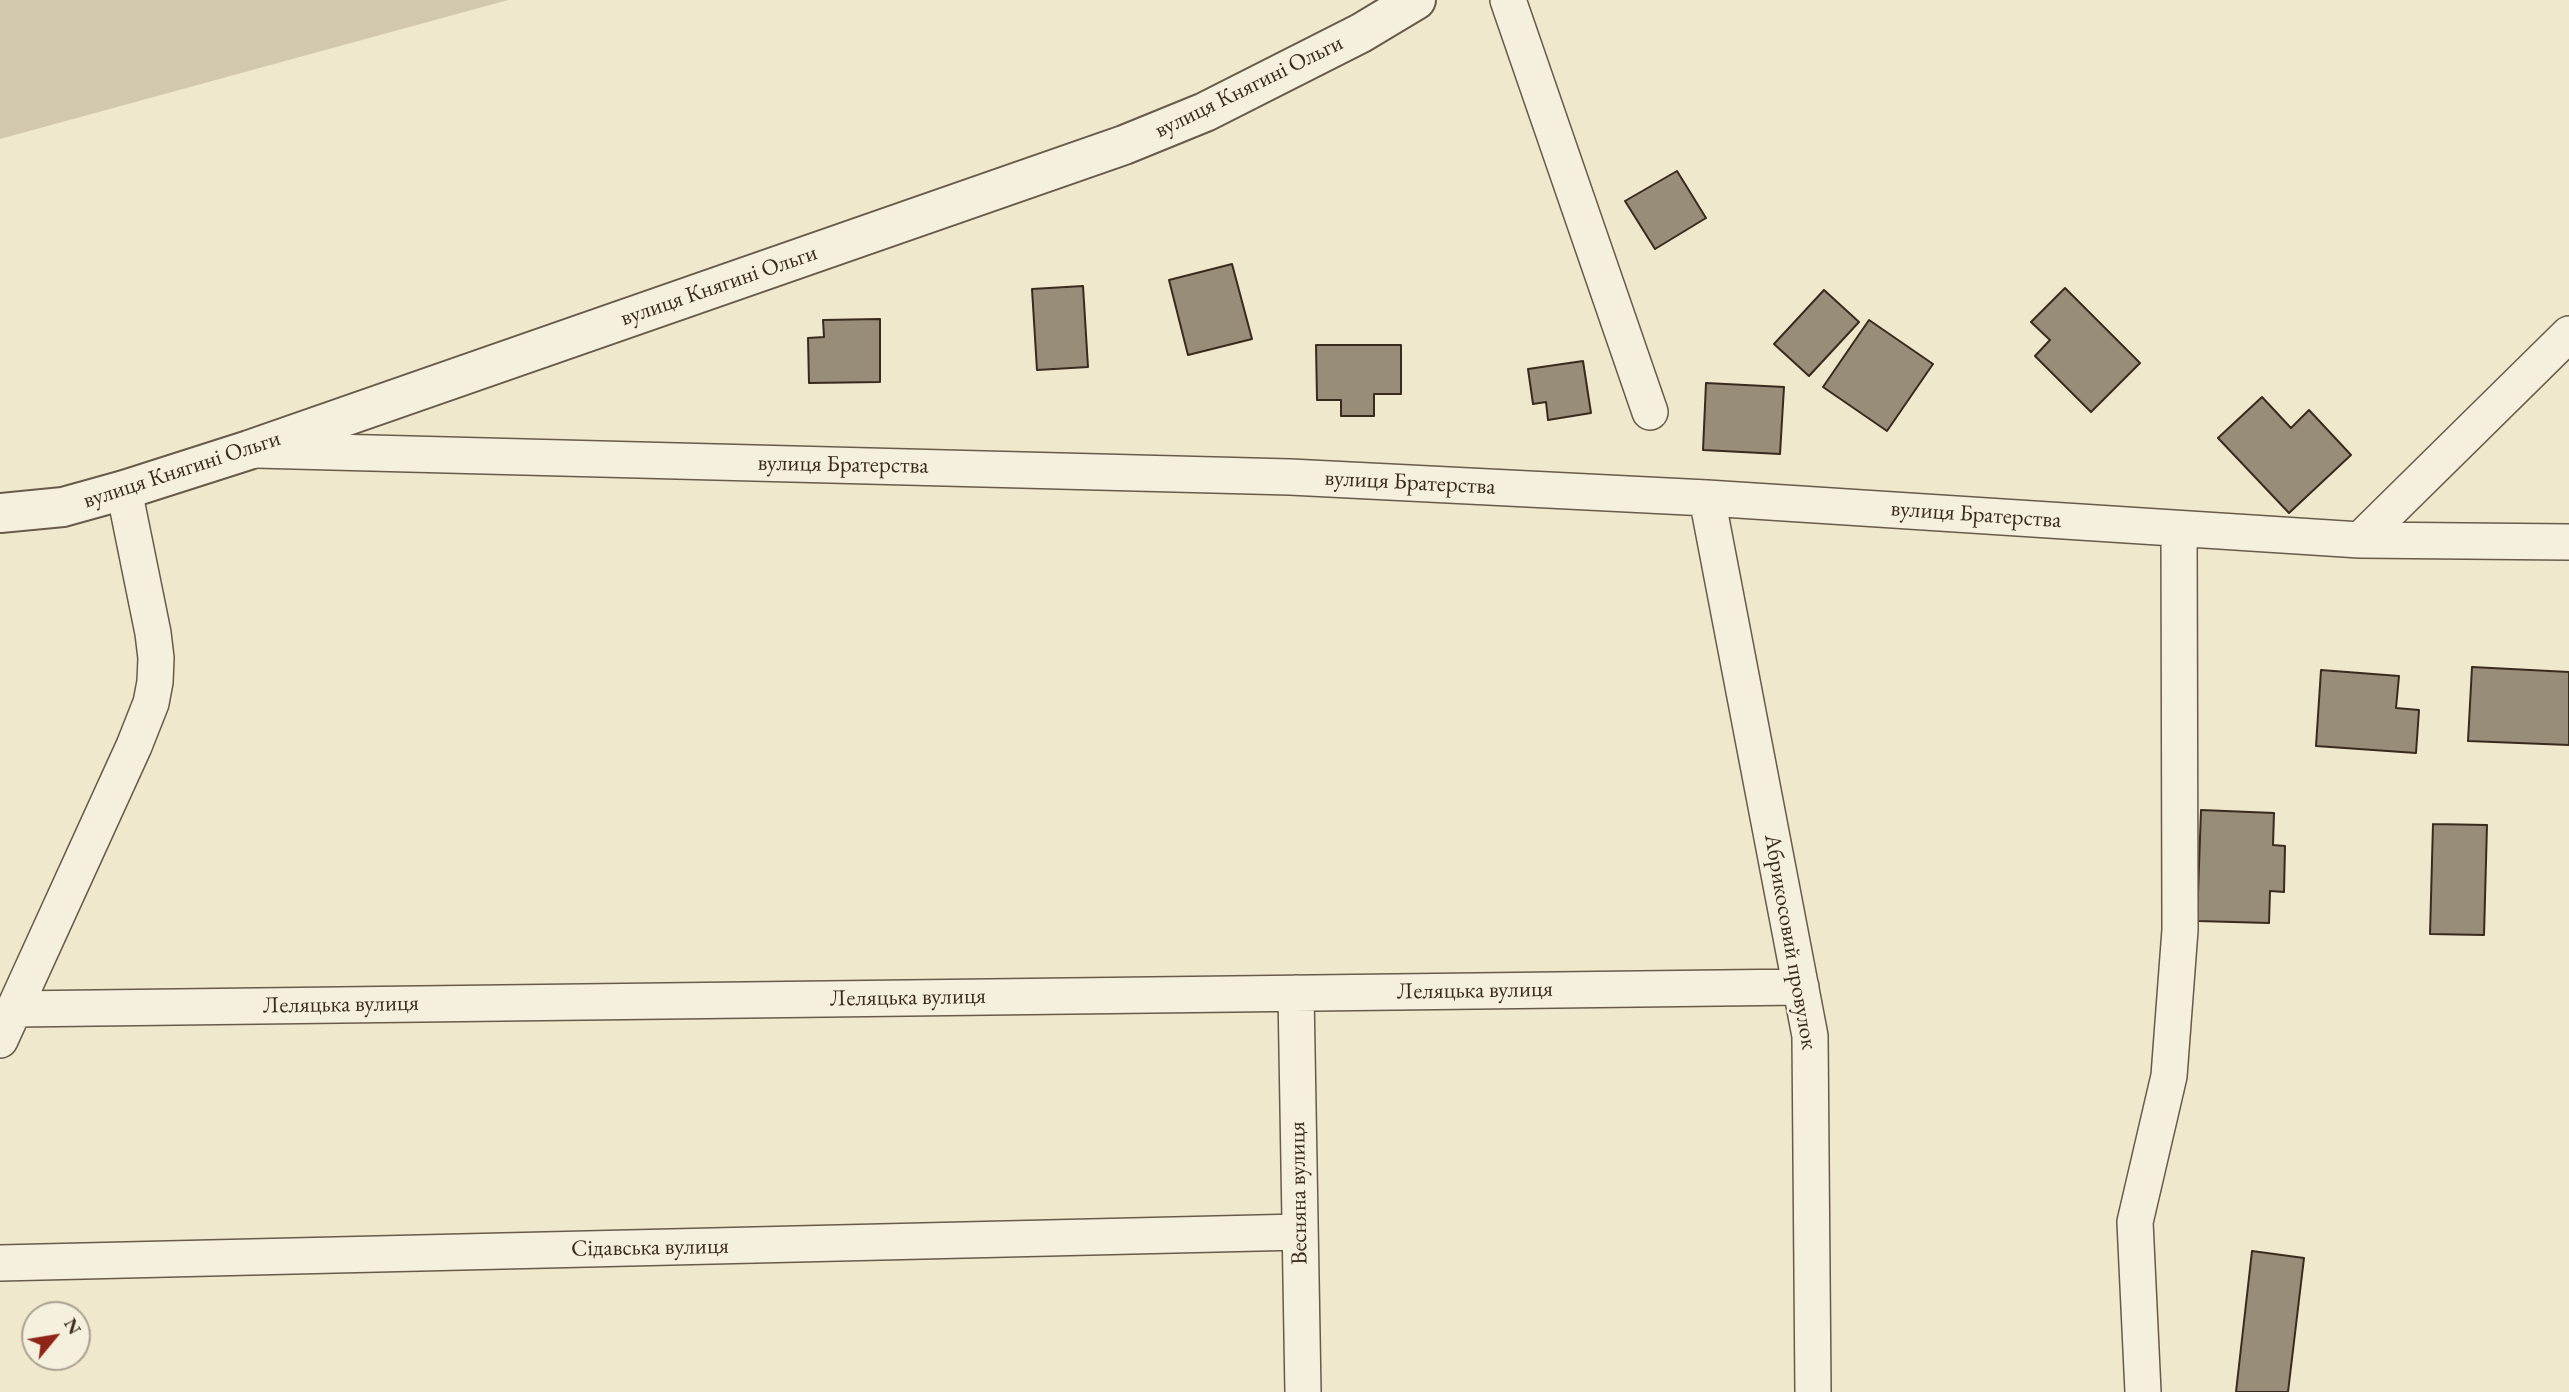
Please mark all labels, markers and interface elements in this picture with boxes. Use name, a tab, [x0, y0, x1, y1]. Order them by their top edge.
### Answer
street label: вулиця Княгині Ольги	[1150, 29, 1348, 145]
street label: вулиця Княгині Ольги	[617, 239, 821, 333]
street label: вулиця Княгині Ольги	[80, 425, 284, 515]
street label: вулиця Братерства	[757, 450, 929, 480]
street label: вулиця Братерства	[1324, 465, 1496, 501]
street label: вулиця Братерства	[1890, 495, 2062, 535]
street label: Абрикосовий провулок	[1757, 832, 1823, 1052]
street label: Леляцька вулиця	[1397, 976, 1553, 1006]
street label: Леляцька вулиця	[830, 983, 986, 1013]
street label: Леляцька вулиця	[263, 990, 419, 1020]
street label: Весняна вулиця	[1284, 1121, 1314, 1265]
street label: Сідавська вулиця	[571, 1233, 729, 1263]
north arrow	[21, 1301, 91, 1371]
text: N	[58, 1313, 88, 1339]

